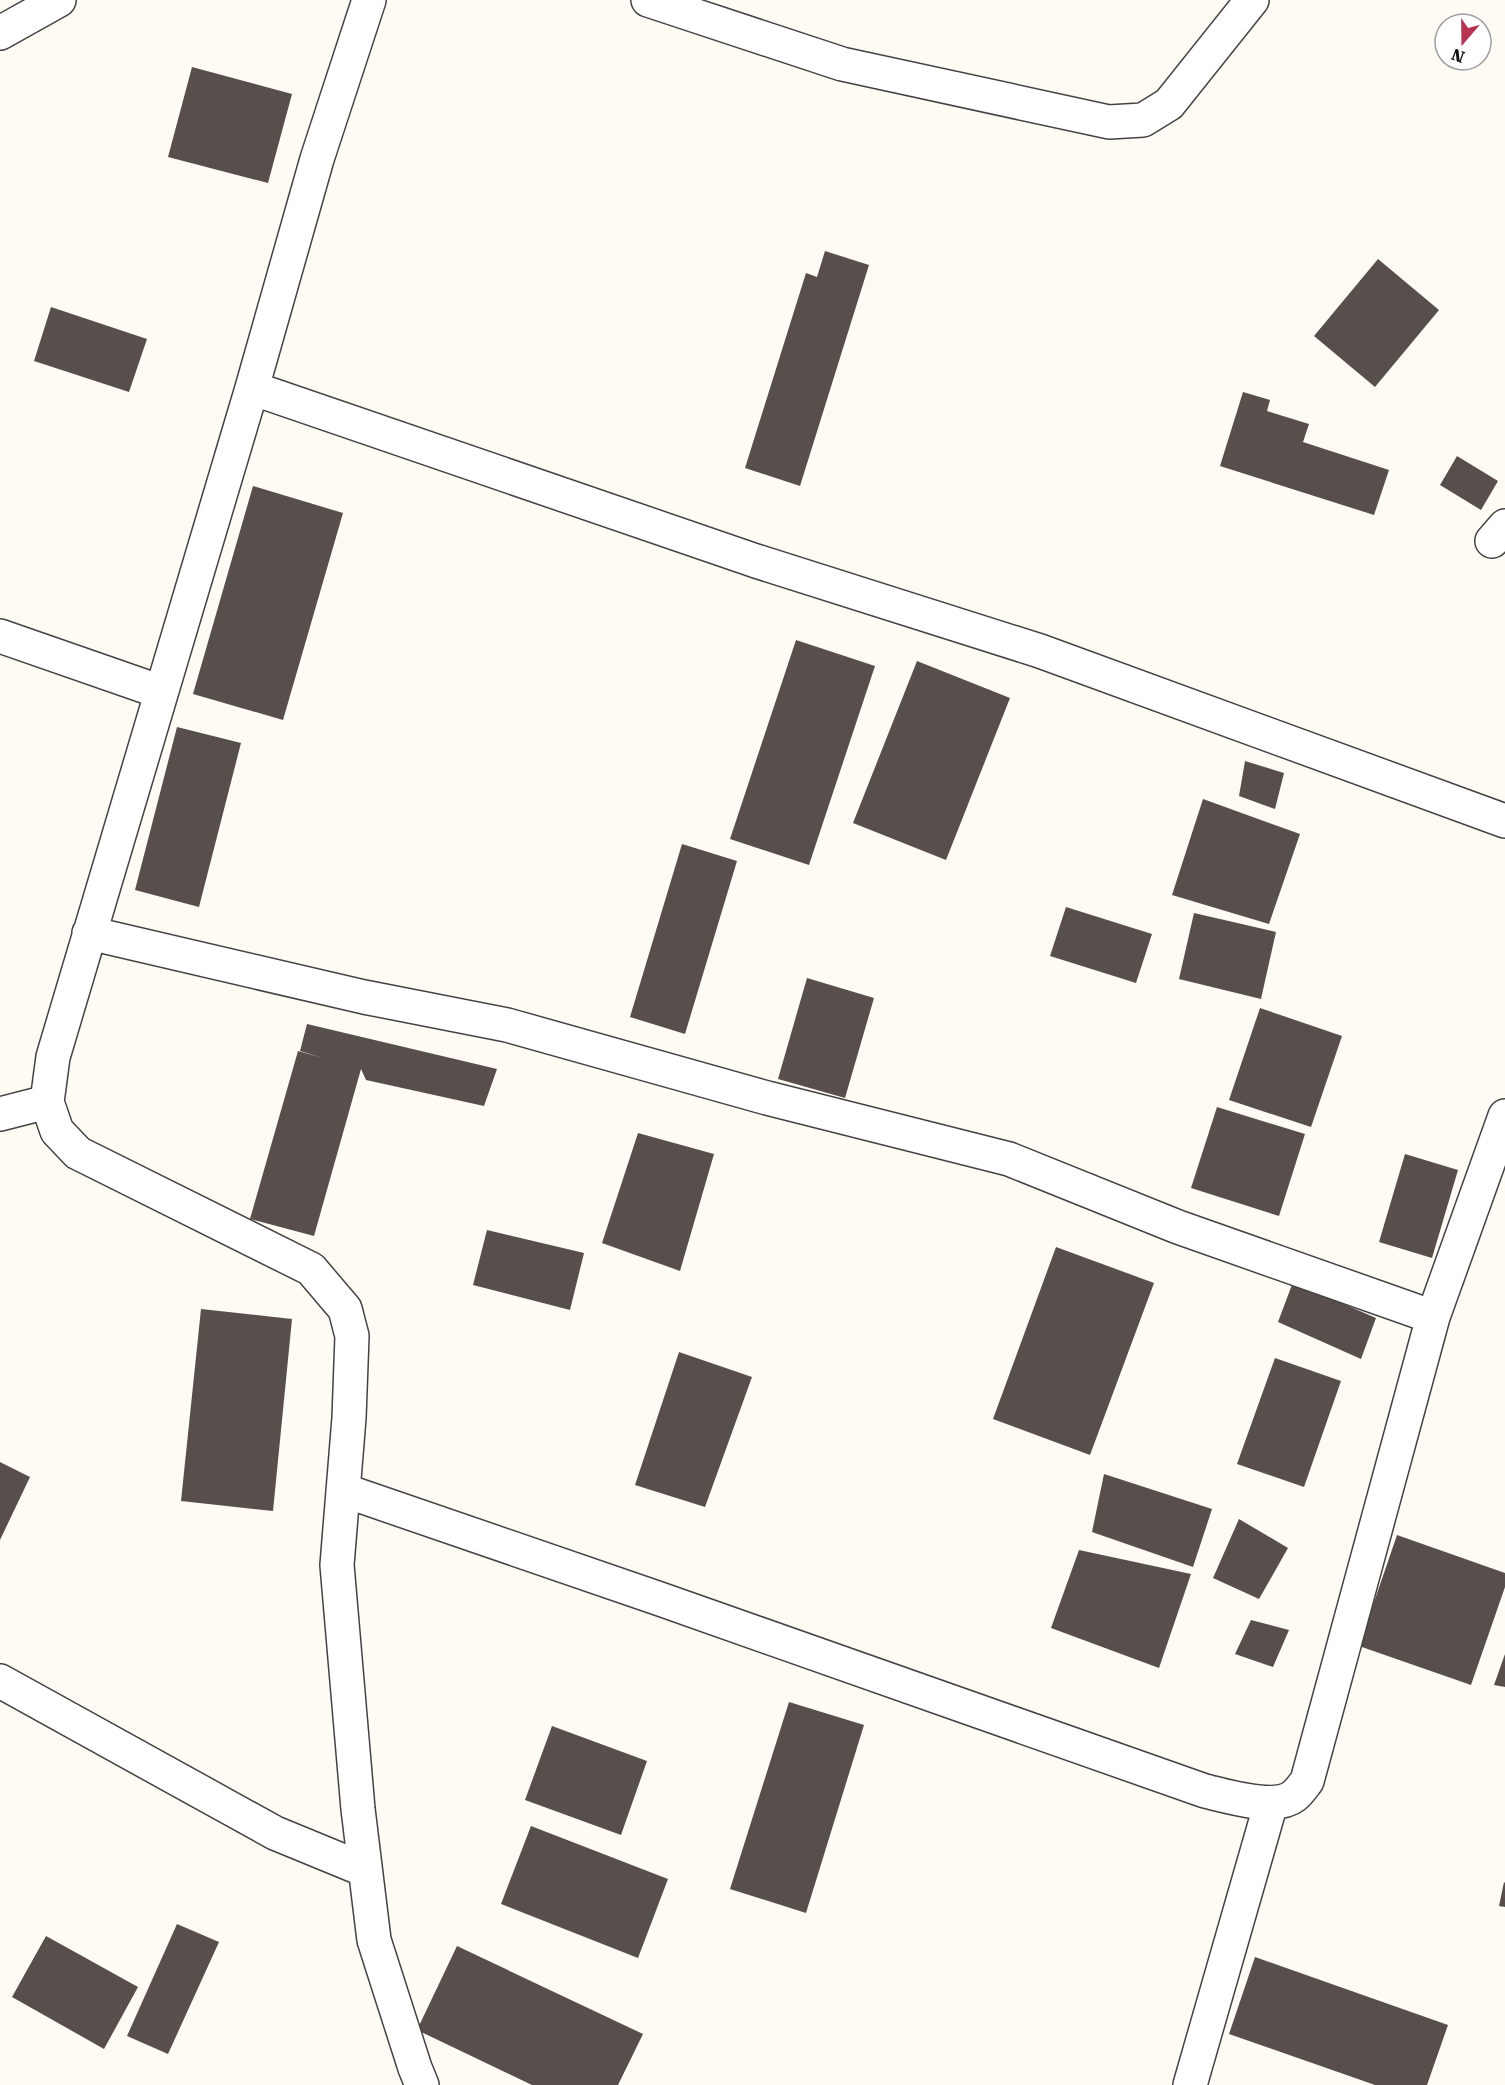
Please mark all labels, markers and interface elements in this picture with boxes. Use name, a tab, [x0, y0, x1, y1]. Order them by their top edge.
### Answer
north arrow	[1433, 12, 1493, 72]
text: N	[1449, 45, 1467, 67]

